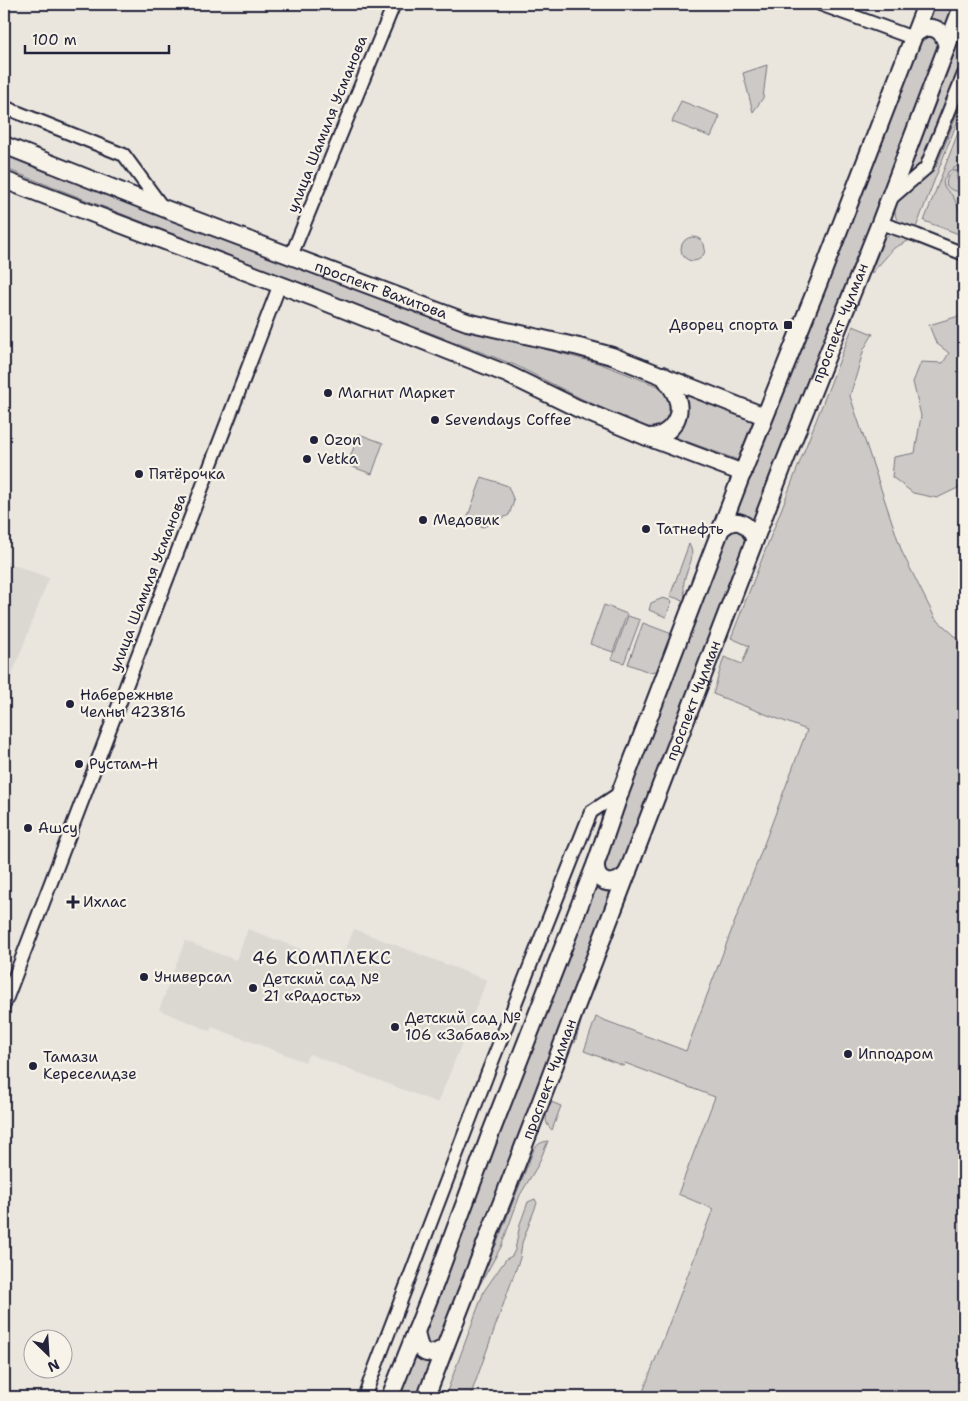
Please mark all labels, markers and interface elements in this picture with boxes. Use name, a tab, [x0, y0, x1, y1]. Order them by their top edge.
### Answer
scale bar	[25, 22, 169, 54]
text: 100 m	[32, 30, 77, 50]
street label: улица Шамиля Усманова	[282, 32, 372, 216]
street label: проспект Вахитова	[312, 256, 451, 324]
street label: проспект Чулман	[807, 260, 873, 386]
place label: Дворец спорта	[669, 315, 779, 335]
marker: Дворец спорта	[782, 319, 794, 331]
place label: Магнит Маркет	[338, 383, 455, 403]
marker: Магнит Маркет	[322, 387, 334, 399]
place label: Sevendays Coffee	[445, 410, 571, 430]
marker: Sevendays Coffee	[429, 414, 441, 426]
place label: Ozon	[324, 430, 361, 450]
marker: Ozon	[308, 434, 320, 446]
place label: Vetka	[317, 449, 359, 469]
marker: Vetka	[301, 453, 313, 465]
place label: Пятёрочка	[149, 464, 226, 484]
marker: Пятёрочка	[133, 468, 145, 480]
street label: улица Шамиля Усманова	[105, 490, 192, 675]
place label: Медовик	[433, 510, 500, 530]
marker: Медовик	[417, 514, 429, 526]
place label: Татнефть	[656, 519, 724, 539]
marker: Татнефть	[640, 523, 652, 535]
street label: проспект Чулман	[661, 638, 725, 764]
place label: Набережные Челны 423816	[80, 685, 186, 722]
marker: Набережные Челны 423816	[64, 698, 76, 710]
place label: Рустам-Н	[89, 754, 158, 774]
marker: Рустам-Н	[73, 758, 85, 770]
place label: Ашсу	[38, 818, 78, 838]
marker: Ашсу	[22, 822, 34, 834]
place label: Ихлас	[83, 892, 127, 912]
marker: Ихлас	[67, 896, 79, 908]
district label: 46 КОМПЛЕКС	[252, 946, 392, 970]
place label: Универсал	[154, 967, 232, 987]
place label: Детский сад № 21 «Радость»	[263, 969, 379, 1006]
marker: Универсал	[138, 971, 150, 983]
marker: Детский сад № 21 «Радость»	[247, 982, 259, 994]
place label: Детский сад № 106 «Забава»	[405, 1008, 521, 1045]
street label: проспект Чулман	[517, 1016, 581, 1142]
marker: Детский сад № 106 «Забава»	[389, 1021, 401, 1033]
place label: Ипподром	[858, 1044, 933, 1064]
place label: Тамази Кереселидзе	[43, 1047, 137, 1084]
marker: Ипподром	[842, 1048, 854, 1060]
marker: Тамази Кереселидзе	[27, 1060, 39, 1072]
north arrow	[22, 1328, 72, 1378]
text: N	[45, 1355, 62, 1376]

